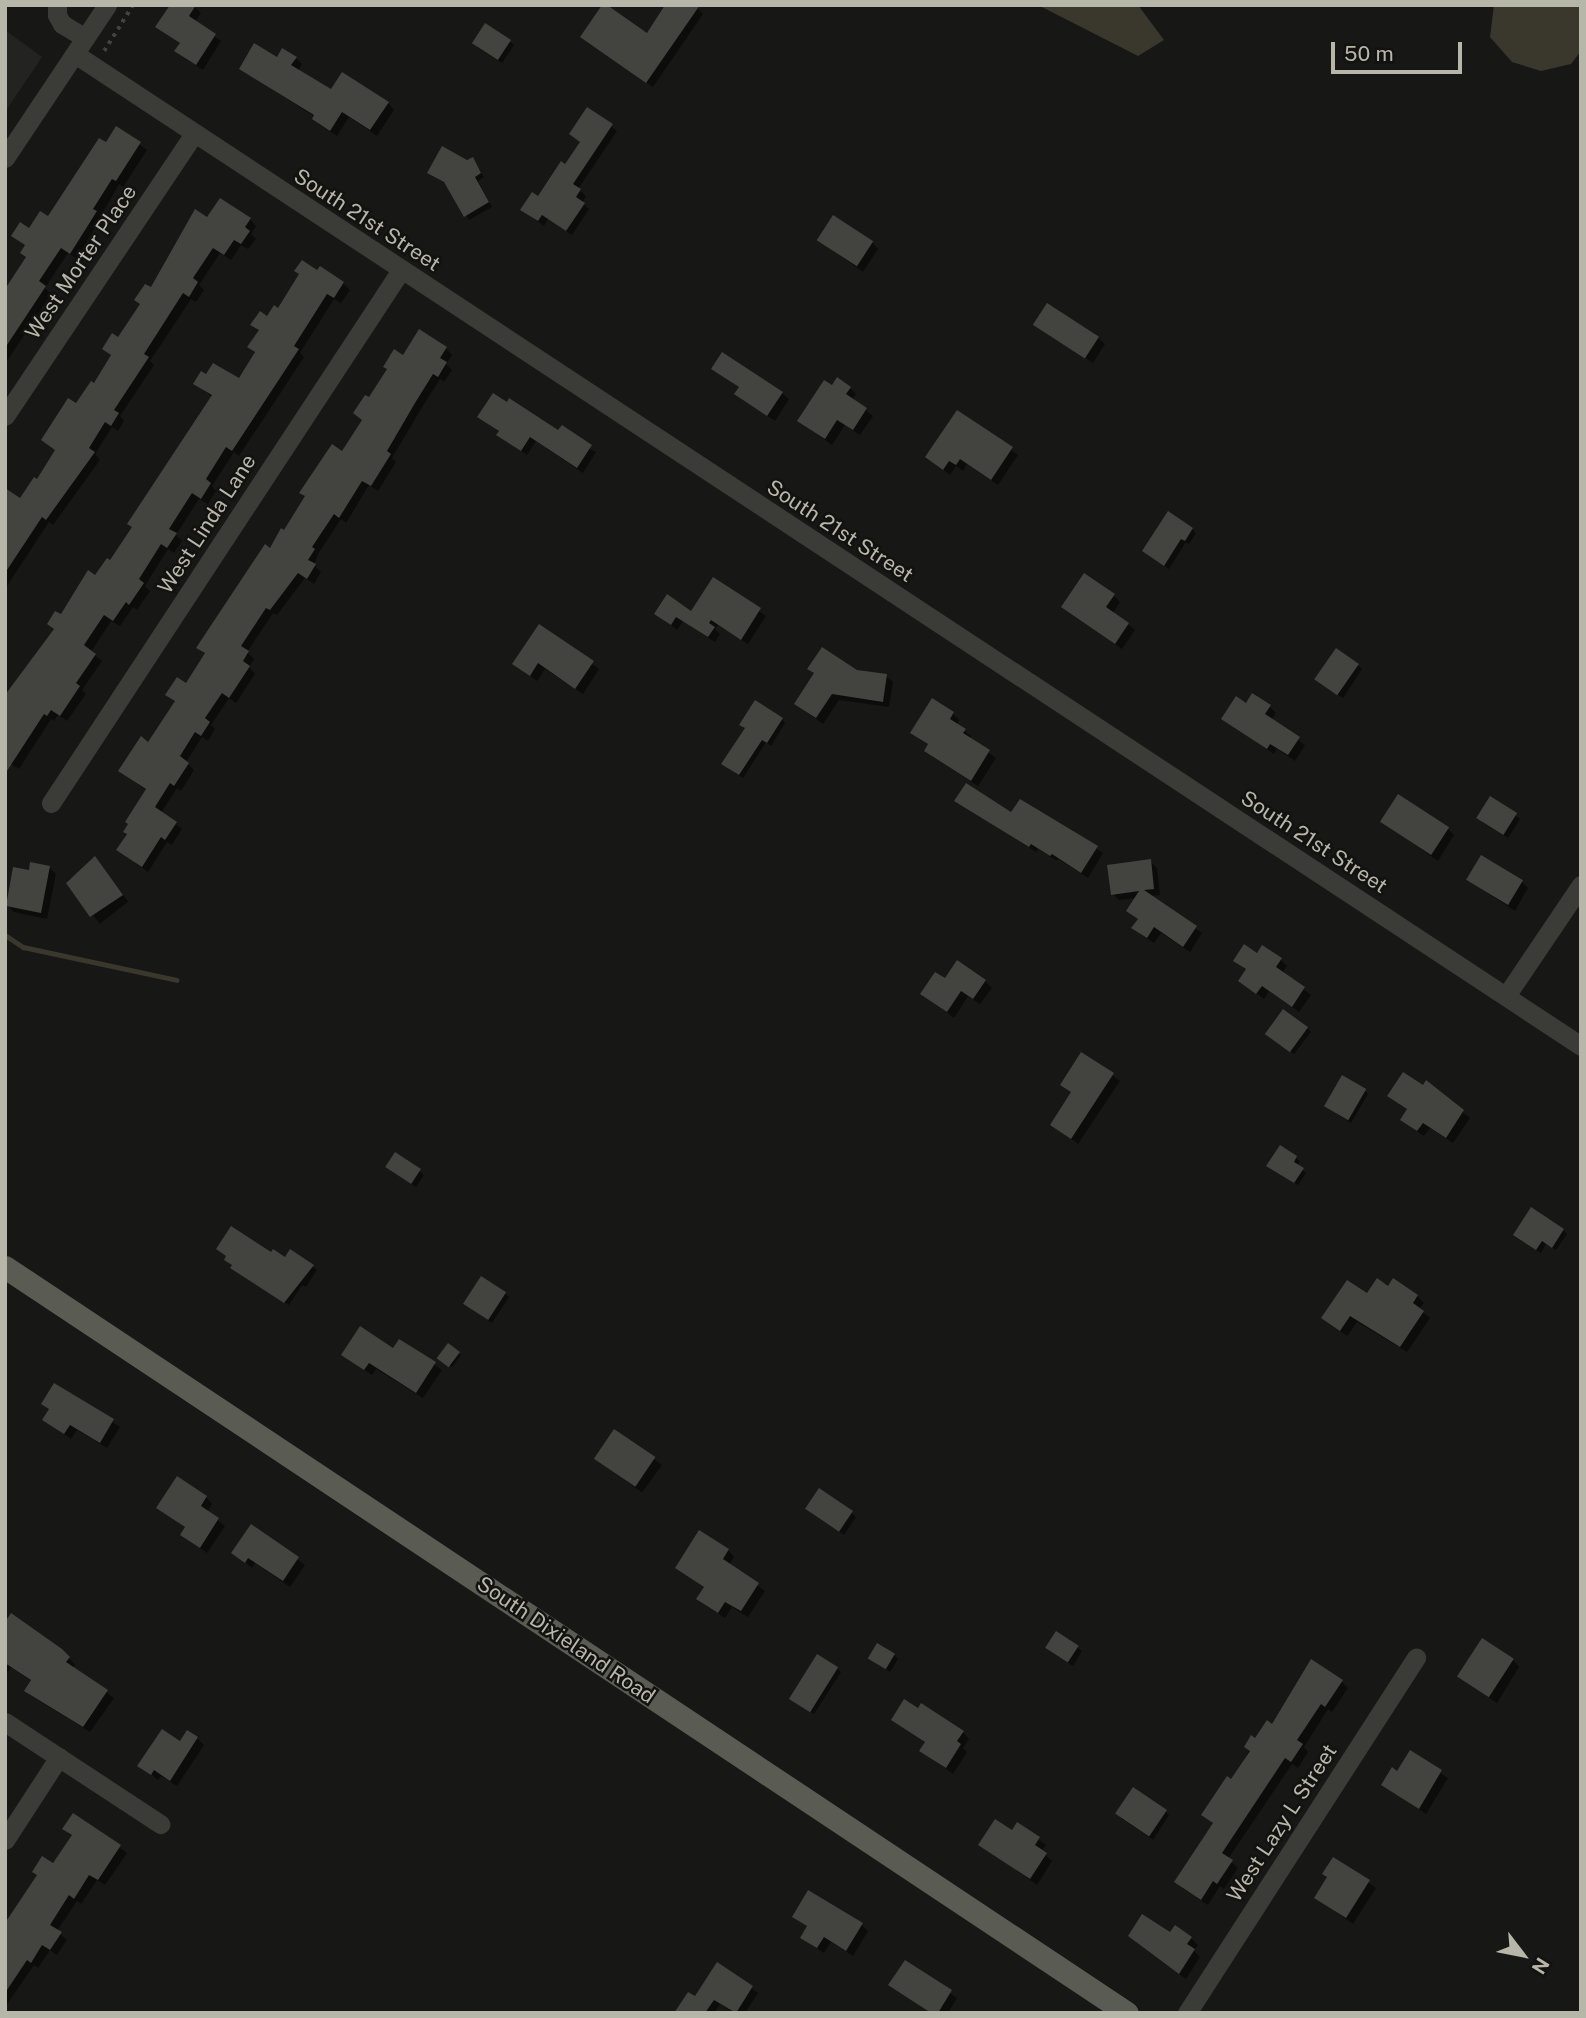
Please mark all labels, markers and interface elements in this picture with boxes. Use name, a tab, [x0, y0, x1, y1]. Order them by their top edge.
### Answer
scale bar	[1334, 28, 1465, 72]
text: 50 m	[1344, 41, 1394, 66]
street label: South 21st Street	[289, 163, 445, 277]
street label: West Morter Place	[20, 180, 142, 344]
street label: West Linda Lane	[153, 450, 261, 598]
street label: South 21st Street	[762, 474, 918, 588]
street label: South 21st Street	[1236, 785, 1392, 899]
street label: South Dixieland Road	[472, 1571, 660, 1709]
street label: West Lazy L Street	[1222, 1740, 1342, 1906]
north arrow	[1488, 1920, 1558, 1990]
text: N	[1528, 1954, 1554, 1978]

